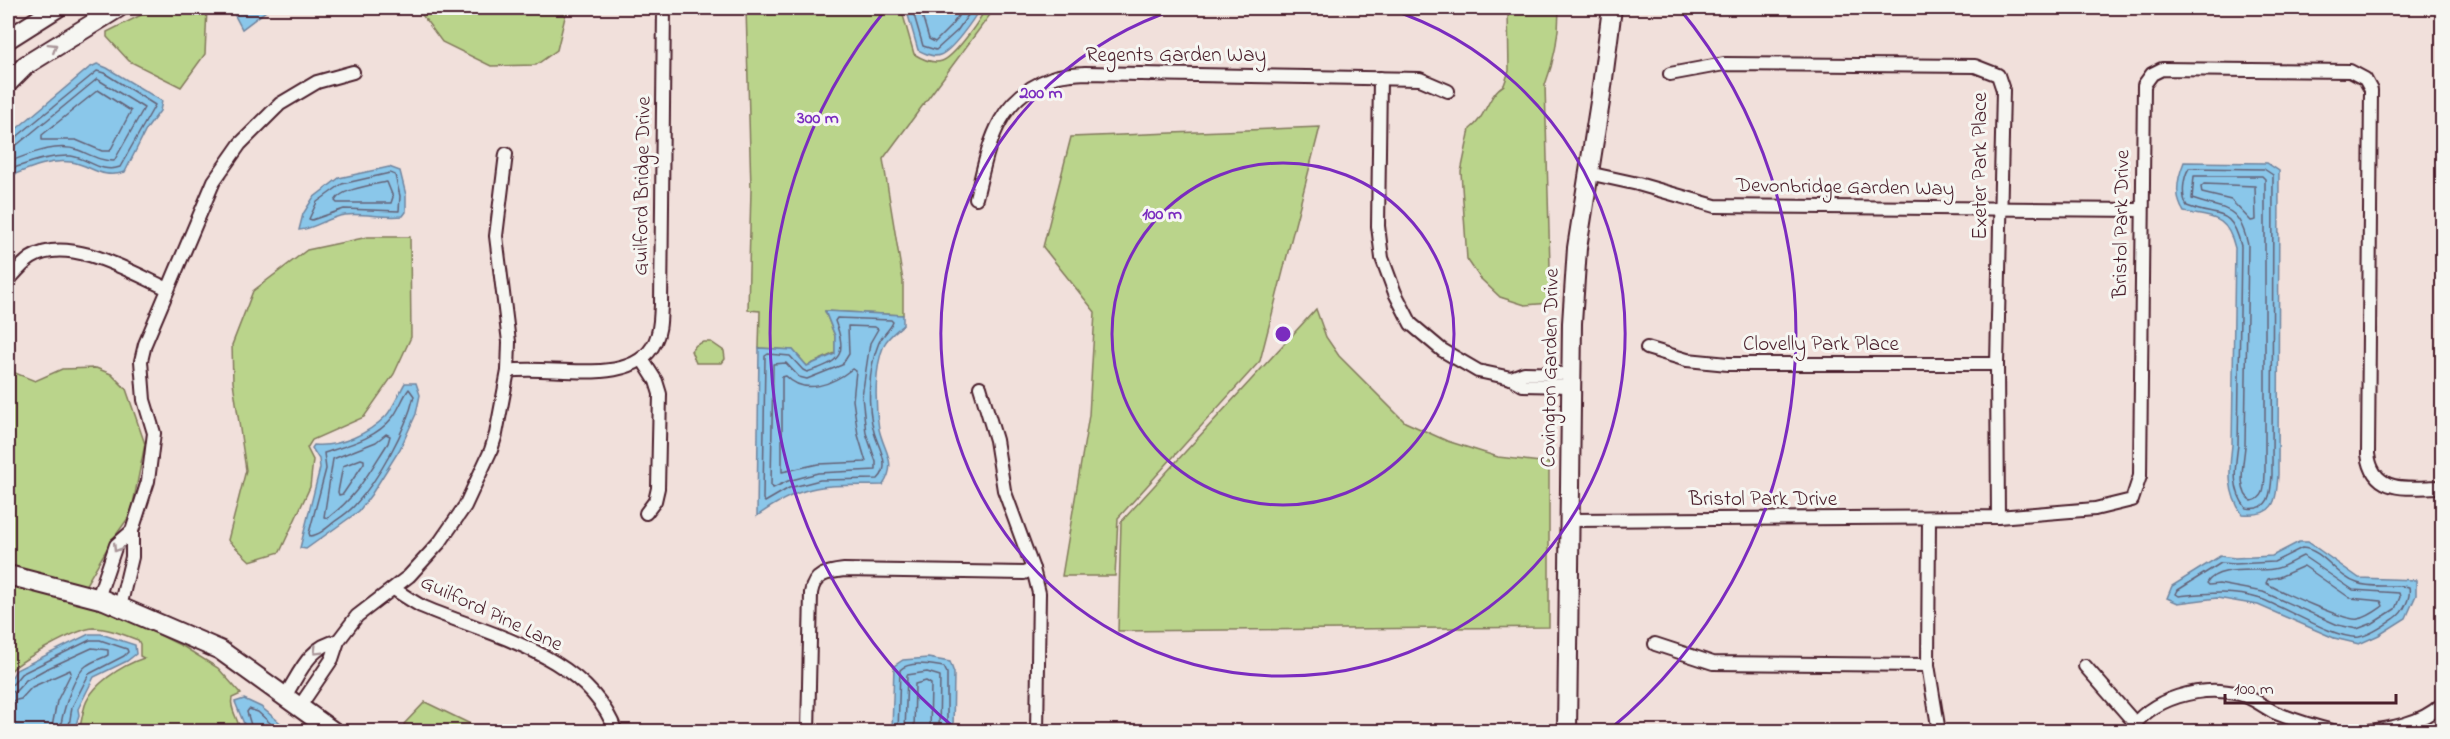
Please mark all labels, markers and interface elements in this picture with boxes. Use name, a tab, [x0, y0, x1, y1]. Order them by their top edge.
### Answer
street label: Regents Garden Way	[1086, 41, 1266, 73]
one-way arrow	[47, 43, 57, 55]
text: 200 m	[1019, 81, 1063, 107]
street label: Exeter Park Place	[1966, 92, 1996, 240]
street label: Guilford Bridge Drive	[626, 95, 662, 276]
text: 300 m	[796, 106, 839, 132]
street label: Bristol Park Drive	[2106, 149, 2138, 299]
street label: Devonbridge Garden Way	[1734, 171, 1955, 207]
text: 100 m	[1142, 202, 1182, 228]
street label: Covington Garden Drive	[1534, 267, 1570, 468]
centre of rings	[1273, 324, 1293, 344]
street label: Clovelly Park Place	[1743, 330, 1899, 362]
street label: Bristol Park Drive	[1688, 485, 1838, 515]
one-way arrow	[113, 541, 124, 552]
street label: Guilford Pine Lane	[415, 568, 568, 660]
one-way arrow	[313, 644, 324, 655]
scale bar	[2225, 667, 2396, 705]
text: 100 m	[2234, 677, 2274, 703]

